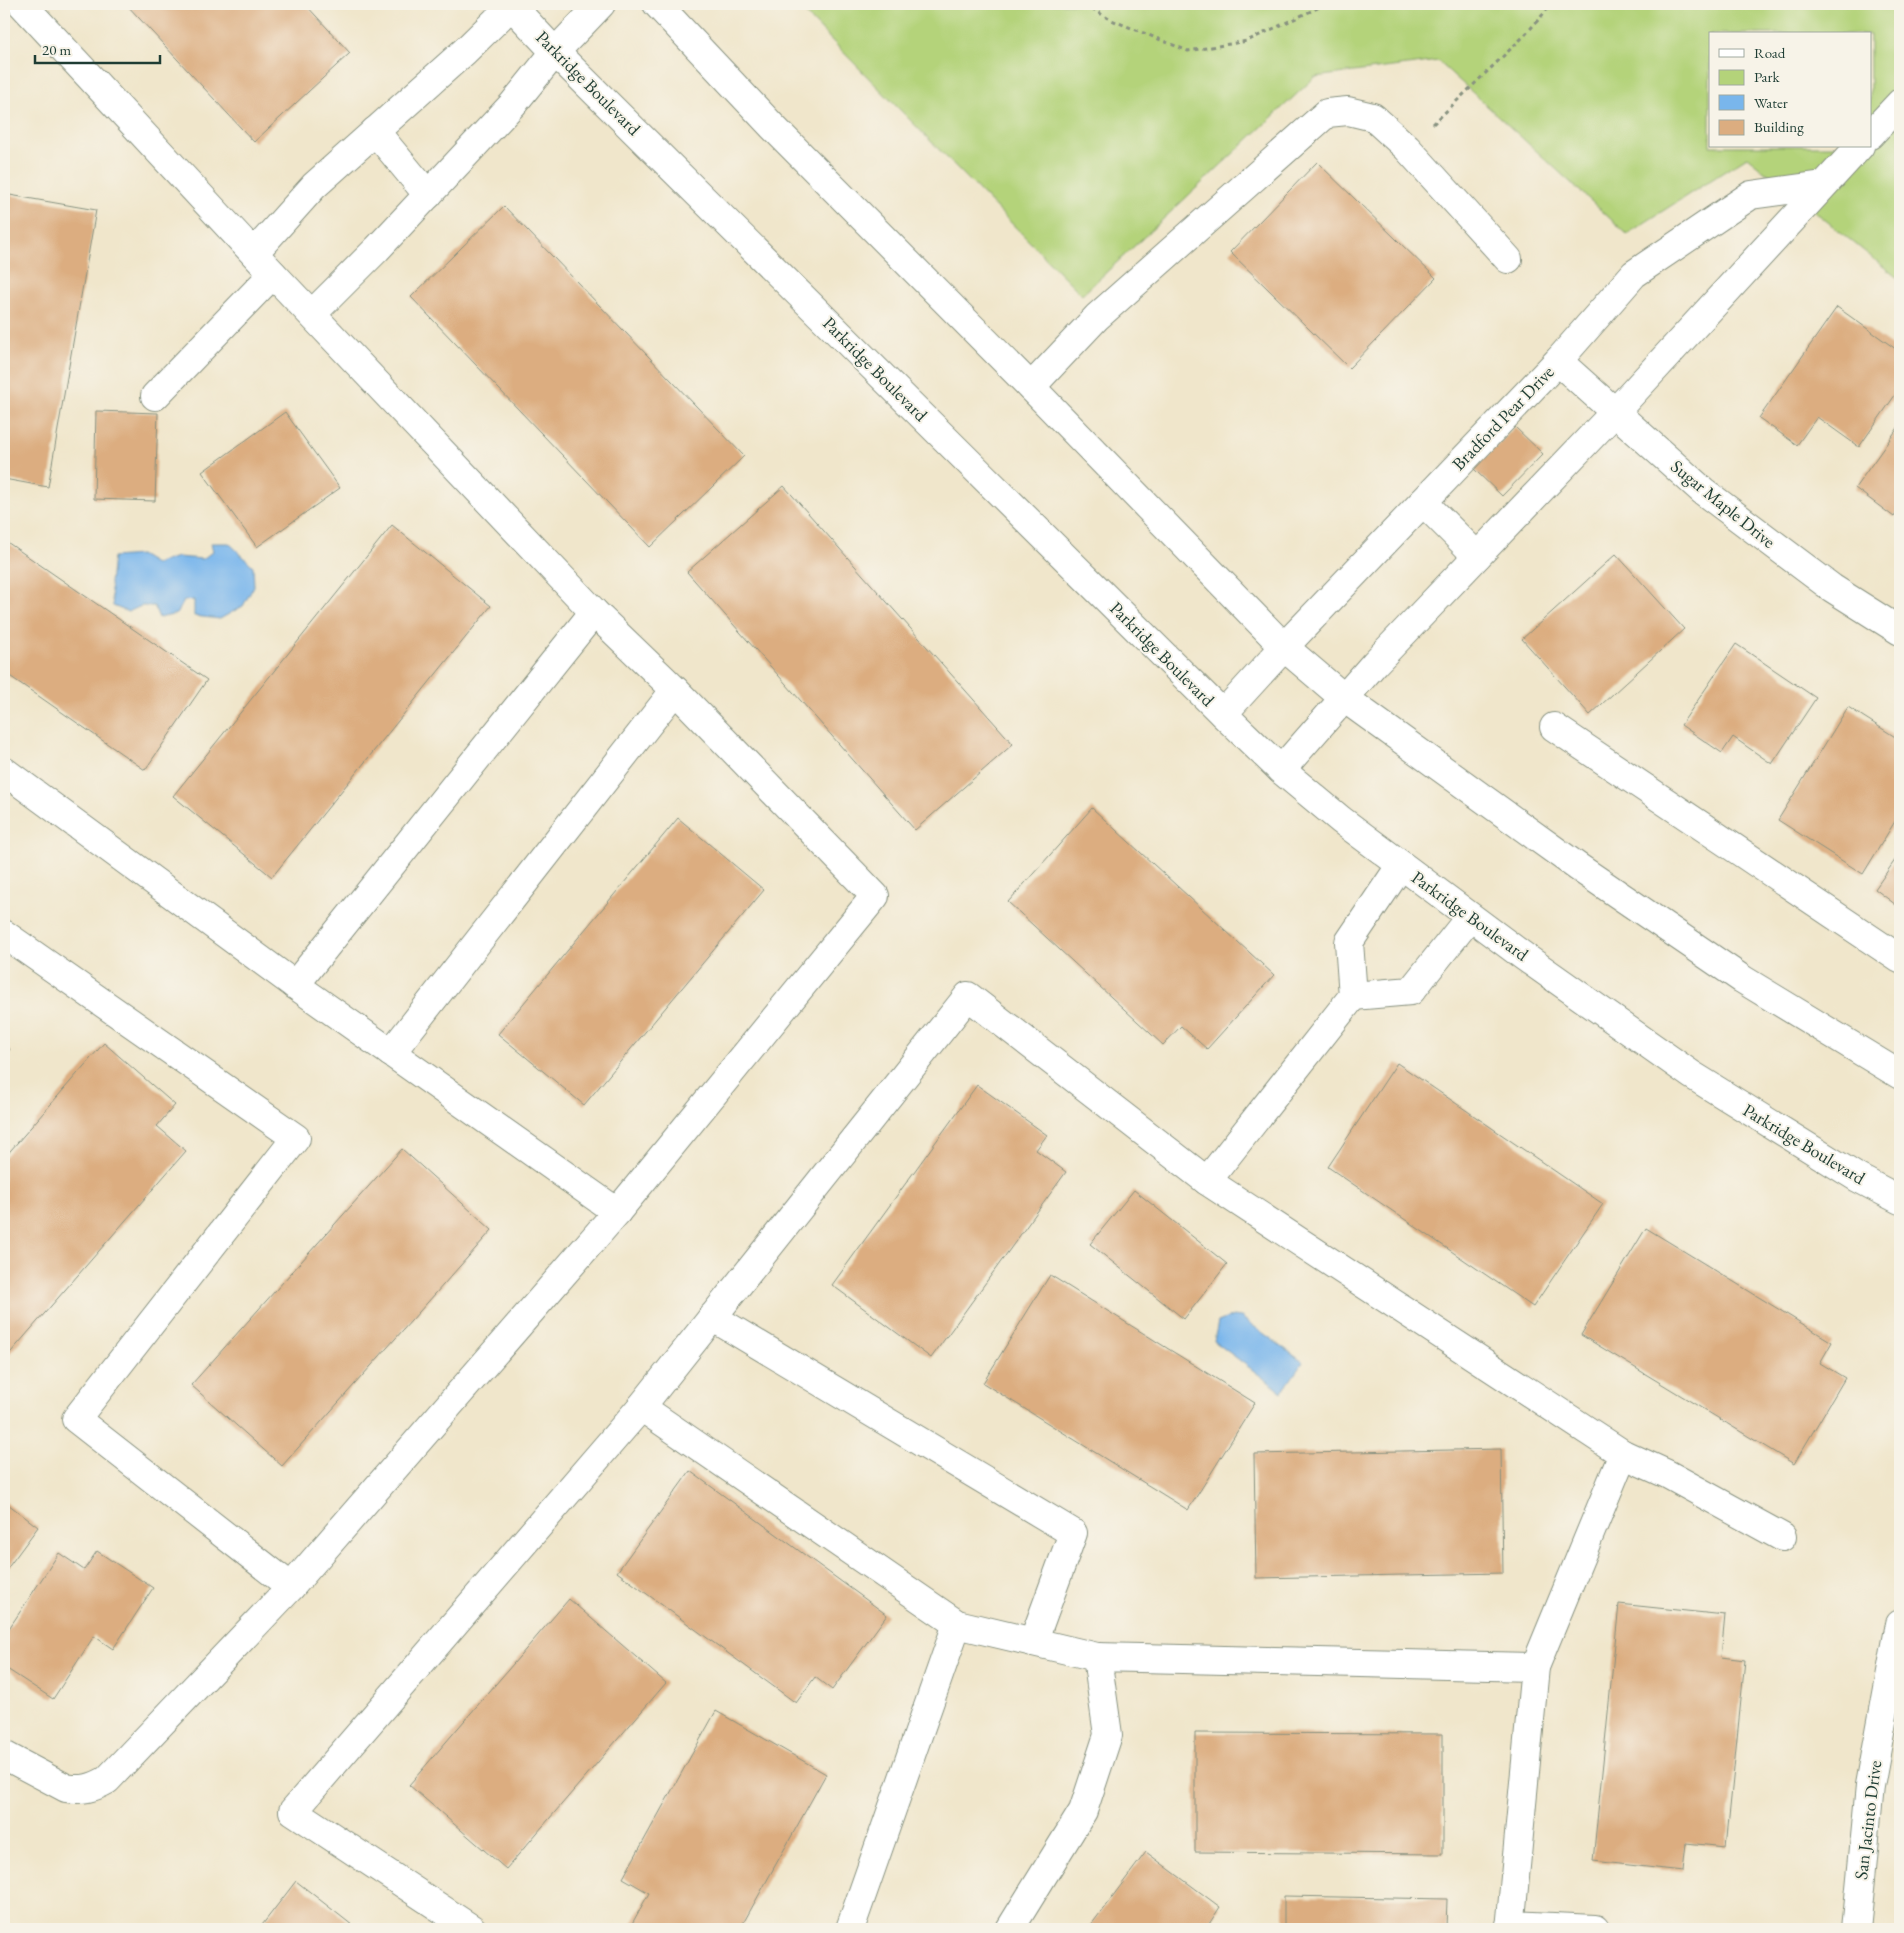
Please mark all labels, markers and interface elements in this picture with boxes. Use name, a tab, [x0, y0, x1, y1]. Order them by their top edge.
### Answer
street label: Parkridge Boulevard	[531, 25, 646, 141]
scale bar	[35, 32, 160, 64]
legend	[1709, 32, 1872, 148]
text: 20 m	[42, 40, 71, 59]
text: Road	[1754, 43, 1786, 62]
text: Park	[1754, 67, 1781, 86]
text: Water	[1754, 93, 1788, 112]
text: Building	[1754, 117, 1804, 136]
street label: Parkridge Boulevard	[818, 311, 933, 427]
street label: Bradford Pear Drive	[1447, 360, 1559, 475]
street label: Sugar Maple Drive	[1666, 454, 1780, 553]
street label: Parkridge Boulevard	[1105, 596, 1220, 712]
street label: Parkridge Boulevard	[1407, 865, 1534, 966]
street label: Parkridge Boulevard	[1739, 1098, 1870, 1190]
street label: San Jacinto Drive	[1849, 1759, 1886, 1881]

